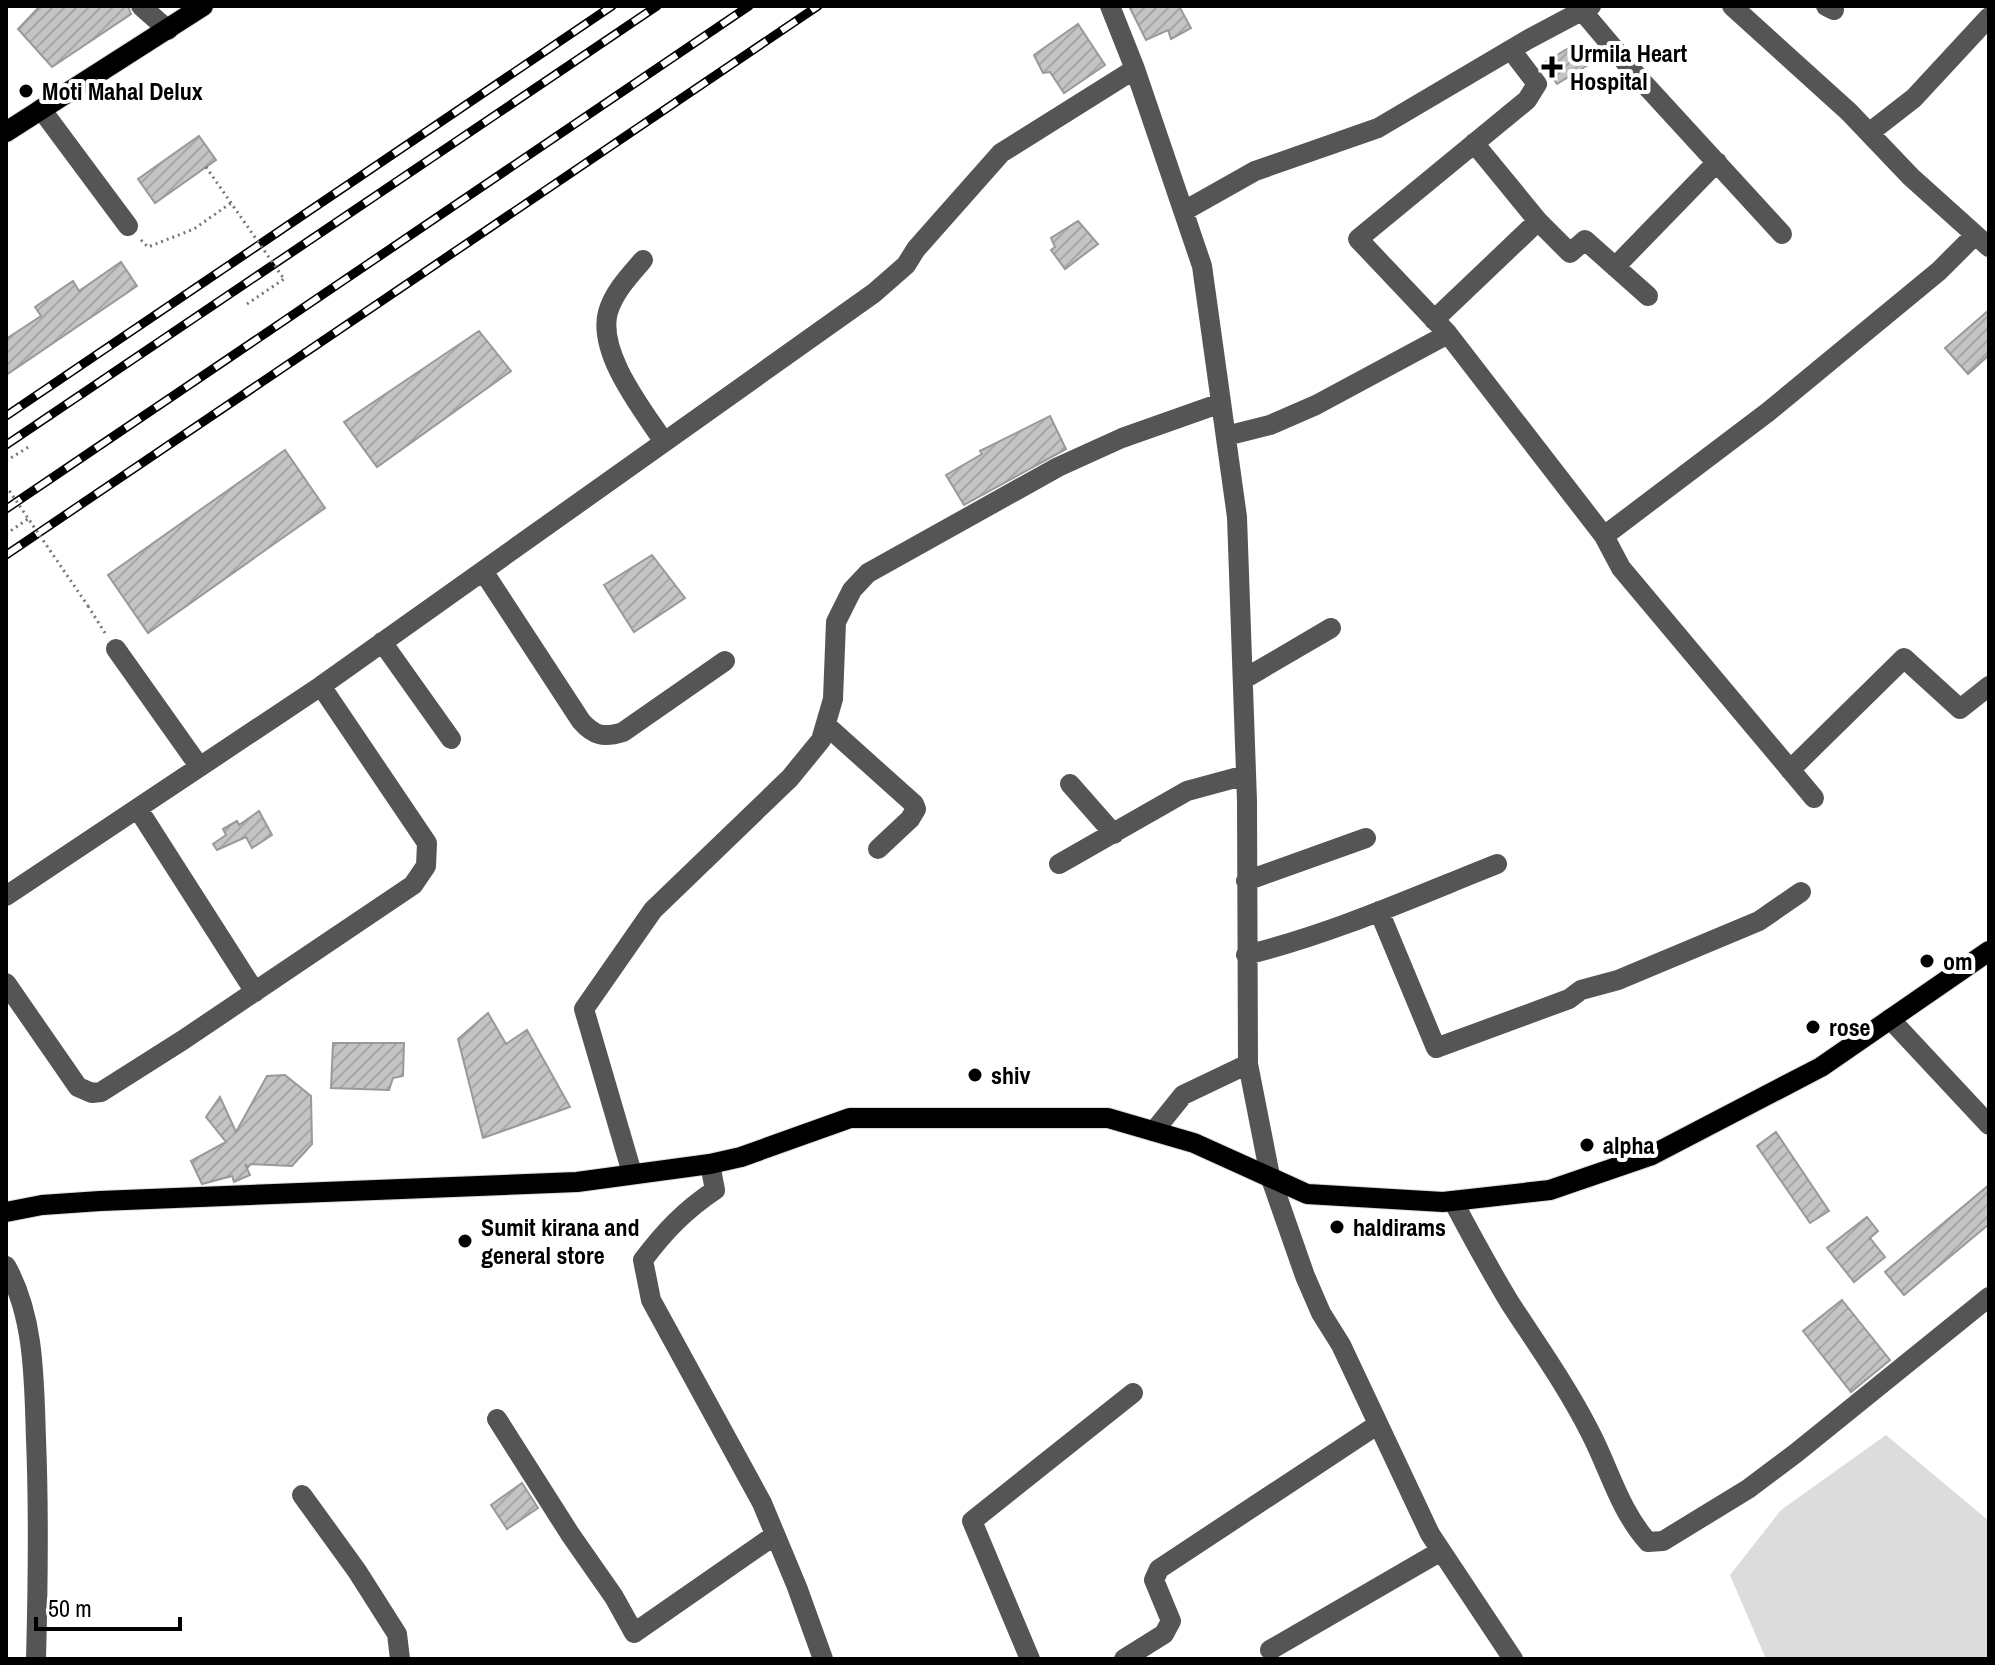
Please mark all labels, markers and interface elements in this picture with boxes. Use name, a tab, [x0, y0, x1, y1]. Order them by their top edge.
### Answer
place label: Urmila Heart Hospital	[1570, 37, 1687, 97]
marker: Urmila Heart Hospital	[1541, 56, 1563, 78]
place label: Moti Mahal Delux	[42, 75, 203, 107]
marker: Moti Mahal Delux	[17, 82, 35, 100]
place label: om	[1943, 945, 1973, 977]
marker: om	[1918, 952, 1936, 970]
place label: rose	[1829, 1011, 1871, 1043]
marker: rose	[1804, 1018, 1822, 1036]
place label: shiv	[991, 1059, 1030, 1091]
marker: shiv	[966, 1066, 984, 1084]
place label: alpha	[1603, 1129, 1654, 1161]
marker: alpha	[1578, 1136, 1596, 1154]
place label: Sumit kirana and general store	[481, 1211, 640, 1271]
place label: haldirams	[1353, 1211, 1446, 1243]
marker: haldirams	[1328, 1218, 1346, 1236]
marker: Sumit kirana and general store	[456, 1232, 474, 1250]
scale bar	[36, 1581, 180, 1631]
text: 50 m	[48, 1592, 92, 1624]

